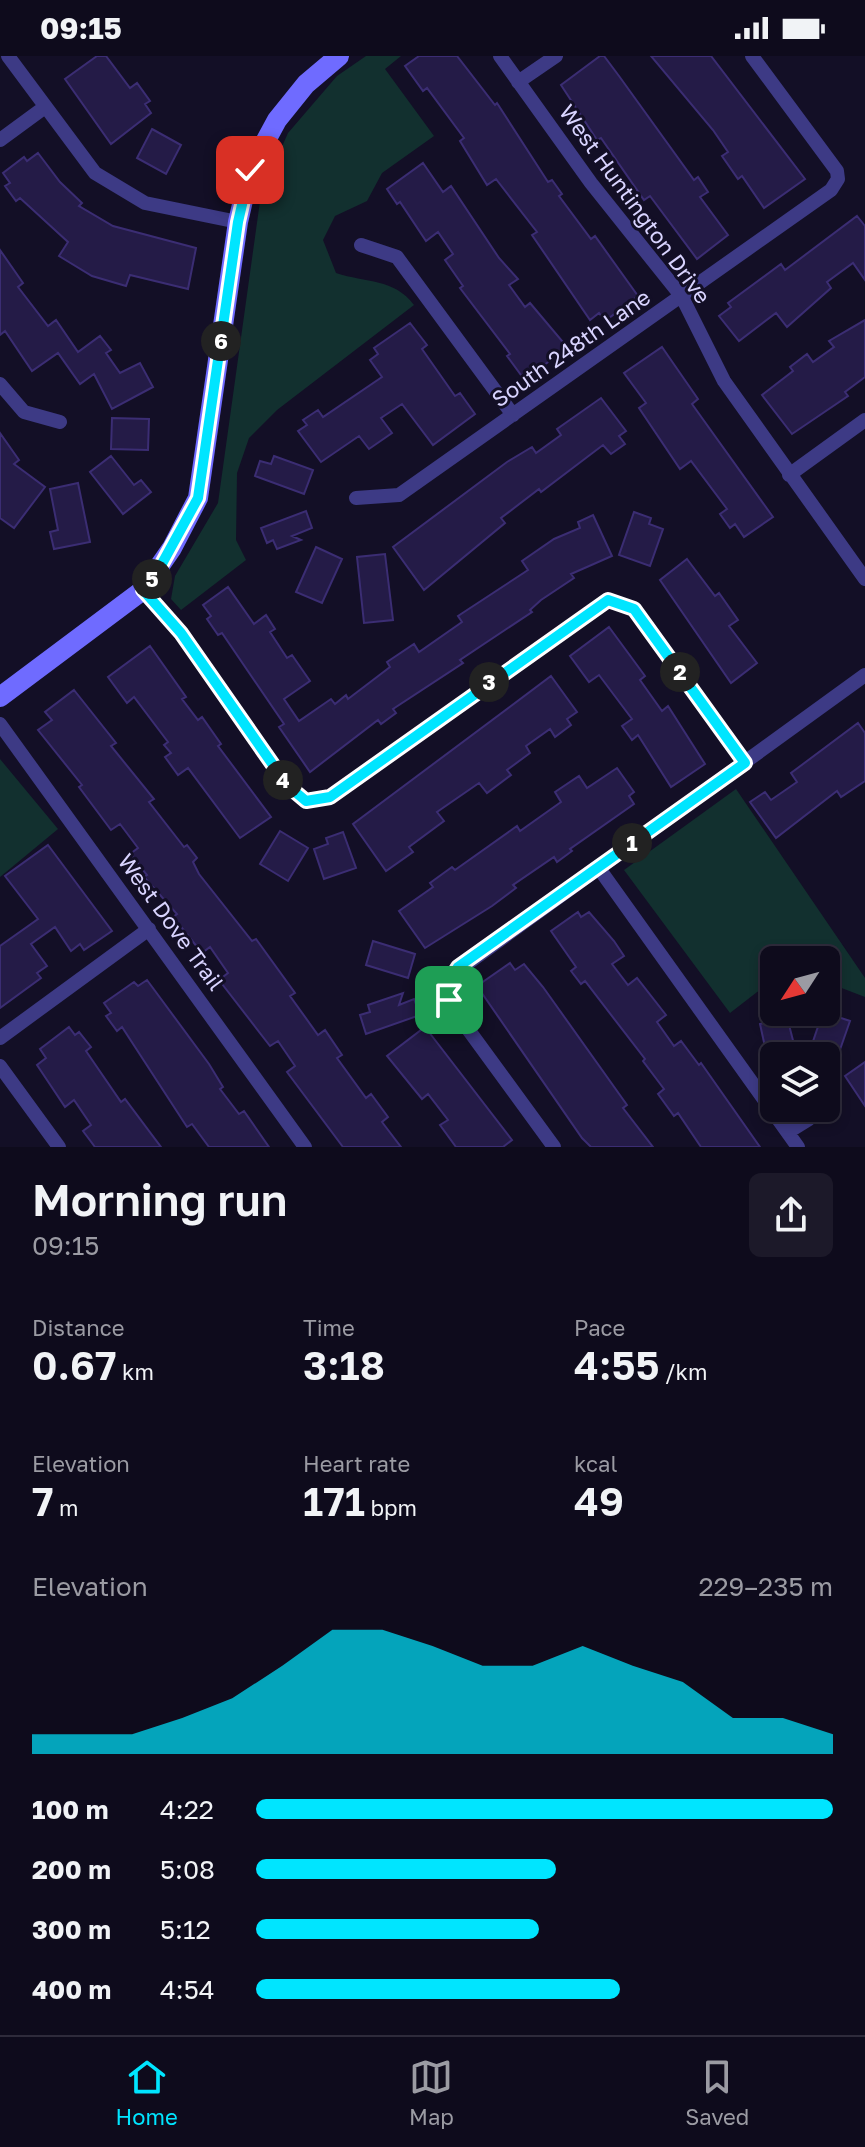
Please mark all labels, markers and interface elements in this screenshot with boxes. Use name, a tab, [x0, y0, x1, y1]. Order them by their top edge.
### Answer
text: 09:15	[40, 10, 122, 46]
street label: West Huntington Drive	[554, 99, 717, 309]
pin	[216, 136, 284, 204]
icon: check	[228, 148, 272, 192]
street label: South 248th Lane	[486, 283, 655, 412]
pin: 6	[201, 321, 241, 361]
text: 6	[214, 327, 228, 354]
pin: 5	[132, 559, 172, 599]
text: 5	[145, 565, 159, 592]
pin: 2	[660, 652, 700, 692]
text: 2	[673, 658, 687, 685]
pin: 3	[469, 662, 509, 702]
text: 3	[482, 668, 496, 695]
pin: 4	[263, 760, 303, 800]
text: 4	[276, 766, 290, 793]
pin: 1	[612, 823, 652, 863]
text: 1	[626, 829, 638, 856]
street label: West Dove Trail	[113, 848, 230, 995]
north arrow	[760, 946, 840, 1026]
map controls	[760, 946, 840, 1122]
pin	[415, 966, 483, 1034]
icon: arrive	[427, 978, 471, 1022]
button: layers	[760, 1042, 840, 1122]
text: Morning run	[32, 1173, 287, 1226]
button: share	[749, 1173, 833, 1257]
text: 09:15	[32, 1230, 99, 1261]
text: Distance	[32, 1314, 124, 1341]
text: Time	[303, 1314, 355, 1341]
text: Pace	[574, 1314, 625, 1341]
text: 0.67	[32, 1341, 117, 1389]
text: 3:18	[303, 1341, 385, 1389]
text: 4:55	[574, 1341, 659, 1389]
text: km	[117, 1358, 154, 1385]
text: /km	[659, 1358, 707, 1385]
text: Elevation	[32, 1450, 130, 1477]
text: Heart rate	[303, 1450, 410, 1477]
text: kcal	[574, 1450, 617, 1477]
text: 7	[32, 1477, 54, 1525]
text: 171	[303, 1477, 365, 1525]
text: 49	[574, 1477, 624, 1525]
text: m	[54, 1494, 79, 1521]
text: bpm	[365, 1494, 417, 1521]
text: Elevation	[32, 1571, 148, 1602]
text: 229–235 m	[698, 1571, 833, 1602]
text: 100 m	[32, 1794, 108, 1825]
text: 4:22	[160, 1794, 214, 1825]
text: 200 m	[32, 1854, 111, 1885]
text: 5:08	[160, 1854, 215, 1885]
text: 300 m	[32, 1914, 111, 1945]
text: 5:12	[160, 1914, 211, 1945]
text: 400 m	[32, 1974, 111, 2005]
text: 4:54	[160, 1974, 215, 2005]
tab: Home	[116, 2055, 178, 2130]
tab: Map	[409, 2055, 454, 2130]
tab: Saved	[685, 2055, 749, 2130]

